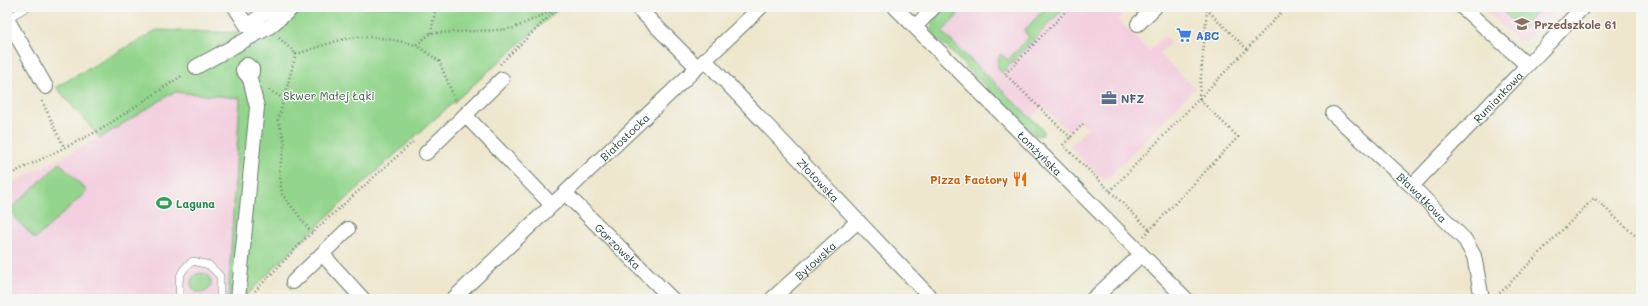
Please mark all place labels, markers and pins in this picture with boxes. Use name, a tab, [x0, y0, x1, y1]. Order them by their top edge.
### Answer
school or university icon: Przedszkole 61	[1513, 15, 1531, 33]
place label: Przedszkole 61	[1534, 17, 1616, 32]
supermarket icon: ABC	[1175, 26, 1193, 44]
place label: ABC	[1196, 28, 1219, 43]
office icon: NFZ	[1100, 89, 1118, 107]
place label: NFZ	[1121, 91, 1144, 106]
restaurant icon: Pizza Factory	[1011, 170, 1029, 188]
place label: Pizza Factory	[930, 172, 1008, 187]
sports icon: Laguna	[155, 194, 173, 212]
place label: Laguna	[176, 196, 215, 211]

